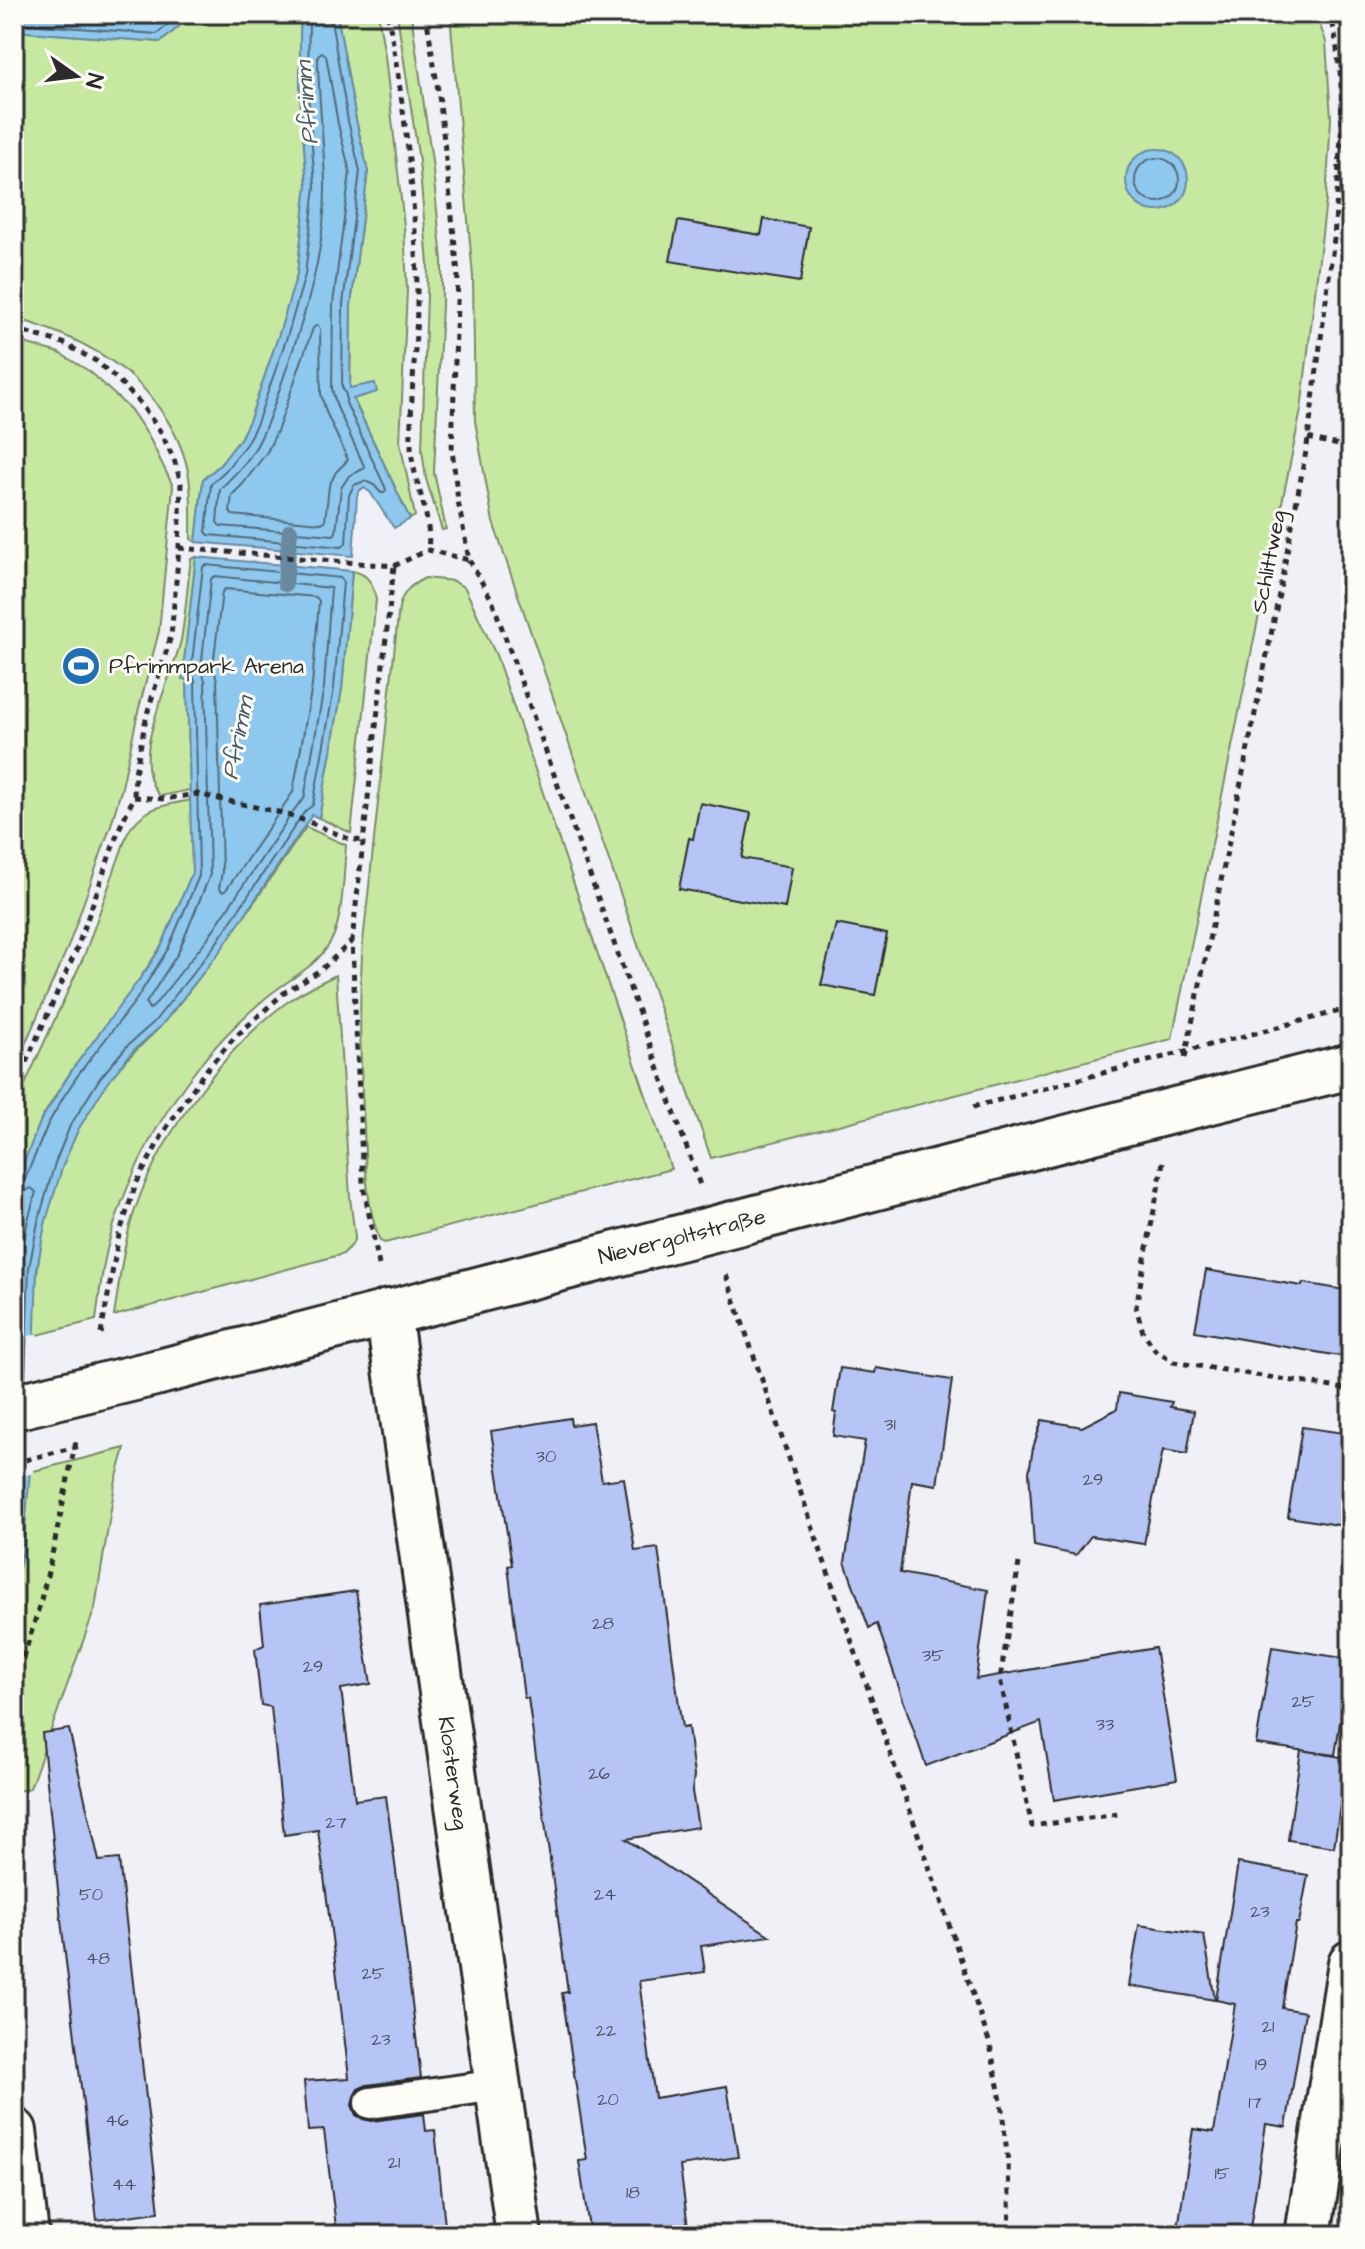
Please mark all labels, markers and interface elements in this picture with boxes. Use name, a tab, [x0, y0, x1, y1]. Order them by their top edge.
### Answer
north arrow	[36, 36, 116, 116]
water label: Pfrimm	[286, 57, 328, 146]
text: N	[77, 70, 111, 91]
street label: Schlittweg	[1244, 508, 1295, 616]
sports icon: Pfrimmpark Arena	[60, 645, 102, 687]
place label: Pfrimmpark Arena	[109, 651, 304, 682]
water label: Pfrimm	[213, 691, 263, 782]
street label: Nievergoltstraße	[595, 1201, 769, 1274]
house number: 31	[884, 1412, 896, 1437]
house number: 30	[536, 1444, 556, 1469]
house number: 29	[1083, 1467, 1103, 1492]
house number: 28	[592, 1611, 614, 1636]
house number: 35	[922, 1643, 944, 1668]
house number: 29	[303, 1654, 323, 1679]
house number: 25	[1291, 1689, 1315, 1714]
house number: 33	[1096, 1712, 1114, 1737]
street label: Klosterweg	[429, 1714, 476, 1832]
house number: 26	[588, 1761, 610, 1786]
house number: 27	[325, 1810, 347, 1835]
house number: 50	[79, 1882, 103, 1907]
house number: 24	[594, 1882, 616, 1907]
house number: 23	[1250, 1899, 1270, 1924]
house number: 48	[86, 1946, 110, 1971]
house number: 25	[361, 1961, 385, 1986]
house number: 21	[1262, 2014, 1274, 2039]
house number: 22	[596, 2018, 617, 2043]
house number: 23	[371, 2027, 391, 2052]
house number: 19	[1255, 2052, 1267, 2077]
house number: 20	[597, 2087, 619, 2112]
house number: 17	[1248, 2090, 1262, 2115]
house number: 46	[105, 2108, 129, 2133]
house number: 21	[388, 2150, 400, 2175]
house number: 15	[1214, 2161, 1230, 2186]
house number: 44	[112, 2172, 136, 2197]
house number: 18	[626, 2180, 640, 2205]

